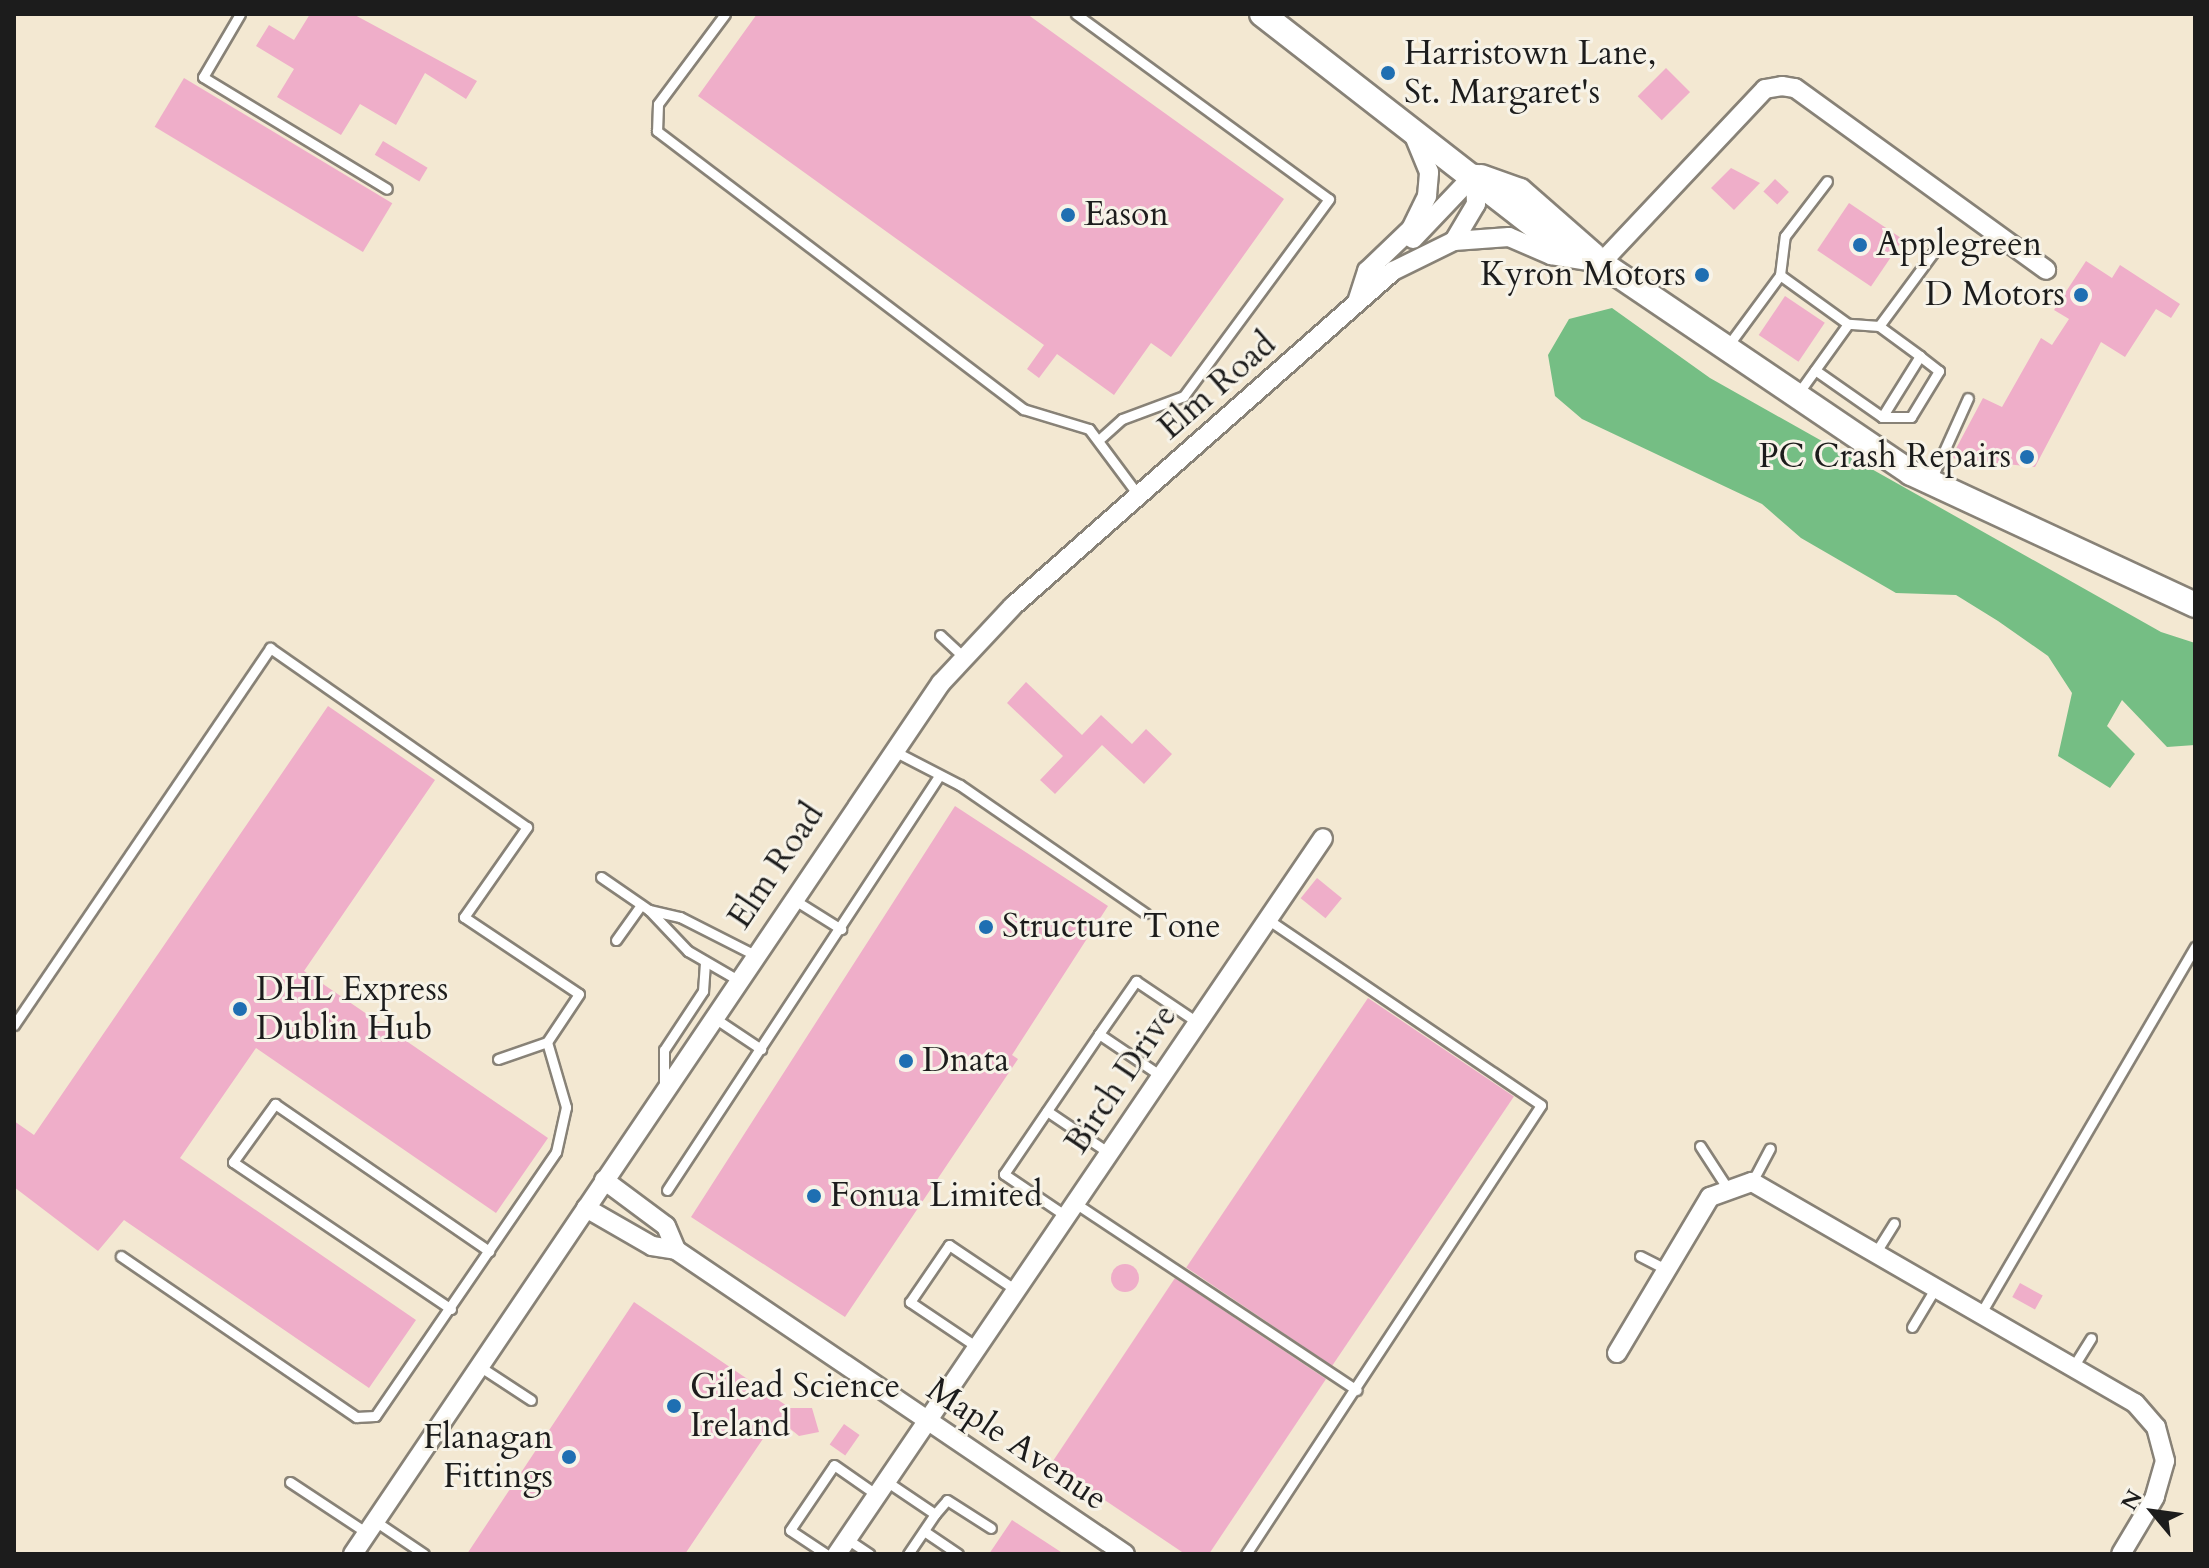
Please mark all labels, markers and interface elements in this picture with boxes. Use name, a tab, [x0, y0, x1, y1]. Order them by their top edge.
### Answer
place label: Harristown Lane, St. Margaret's	[1404, 33, 1656, 112]
marker: Harristown Lane, St. Margaret's	[1379, 64, 1397, 82]
place label: Eason	[1084, 195, 1169, 235]
marker: Eason	[1059, 206, 1077, 224]
place label: Applegreen	[1876, 225, 2042, 265]
marker: Applegreen	[1851, 236, 1869, 254]
place label: Kyron Motors	[1480, 255, 1686, 295]
marker: Kyron Motors	[1693, 266, 1711, 284]
place label: D Motors	[1925, 275, 2065, 315]
marker: D Motors	[2072, 286, 2090, 304]
street label: Elm Road	[1150, 324, 1284, 448]
place label: PC Crash Repairs	[1758, 437, 2011, 477]
marker: PC Crash Repairs	[2018, 448, 2036, 466]
street label: Elm Road	[719, 796, 833, 936]
place label: Structure Tone	[1002, 907, 1221, 947]
marker: Structure Tone	[977, 918, 995, 936]
place label: DHL Express Dublin Hub	[256, 969, 448, 1048]
street label: Birch Drive	[1056, 997, 1186, 1161]
marker: DHL Express Dublin Hub	[231, 1000, 249, 1018]
place label: Dnata	[922, 1041, 1009, 1081]
marker: Dnata	[897, 1052, 915, 1070]
place label: Fonua Limited	[830, 1176, 1042, 1216]
marker: Fonua Limited	[805, 1187, 823, 1205]
place label: Gilead Science Ireland	[690, 1366, 900, 1446]
street label: Maple Avenue	[919, 1369, 1115, 1519]
marker: Gilead Science Ireland	[665, 1397, 683, 1415]
place label: Flanagan Fittings	[423, 1417, 553, 1496]
marker: Flanagan Fittings	[560, 1448, 578, 1466]
north arrow	[2113, 1472, 2193, 1552]
text: N	[2114, 1485, 2150, 1516]

